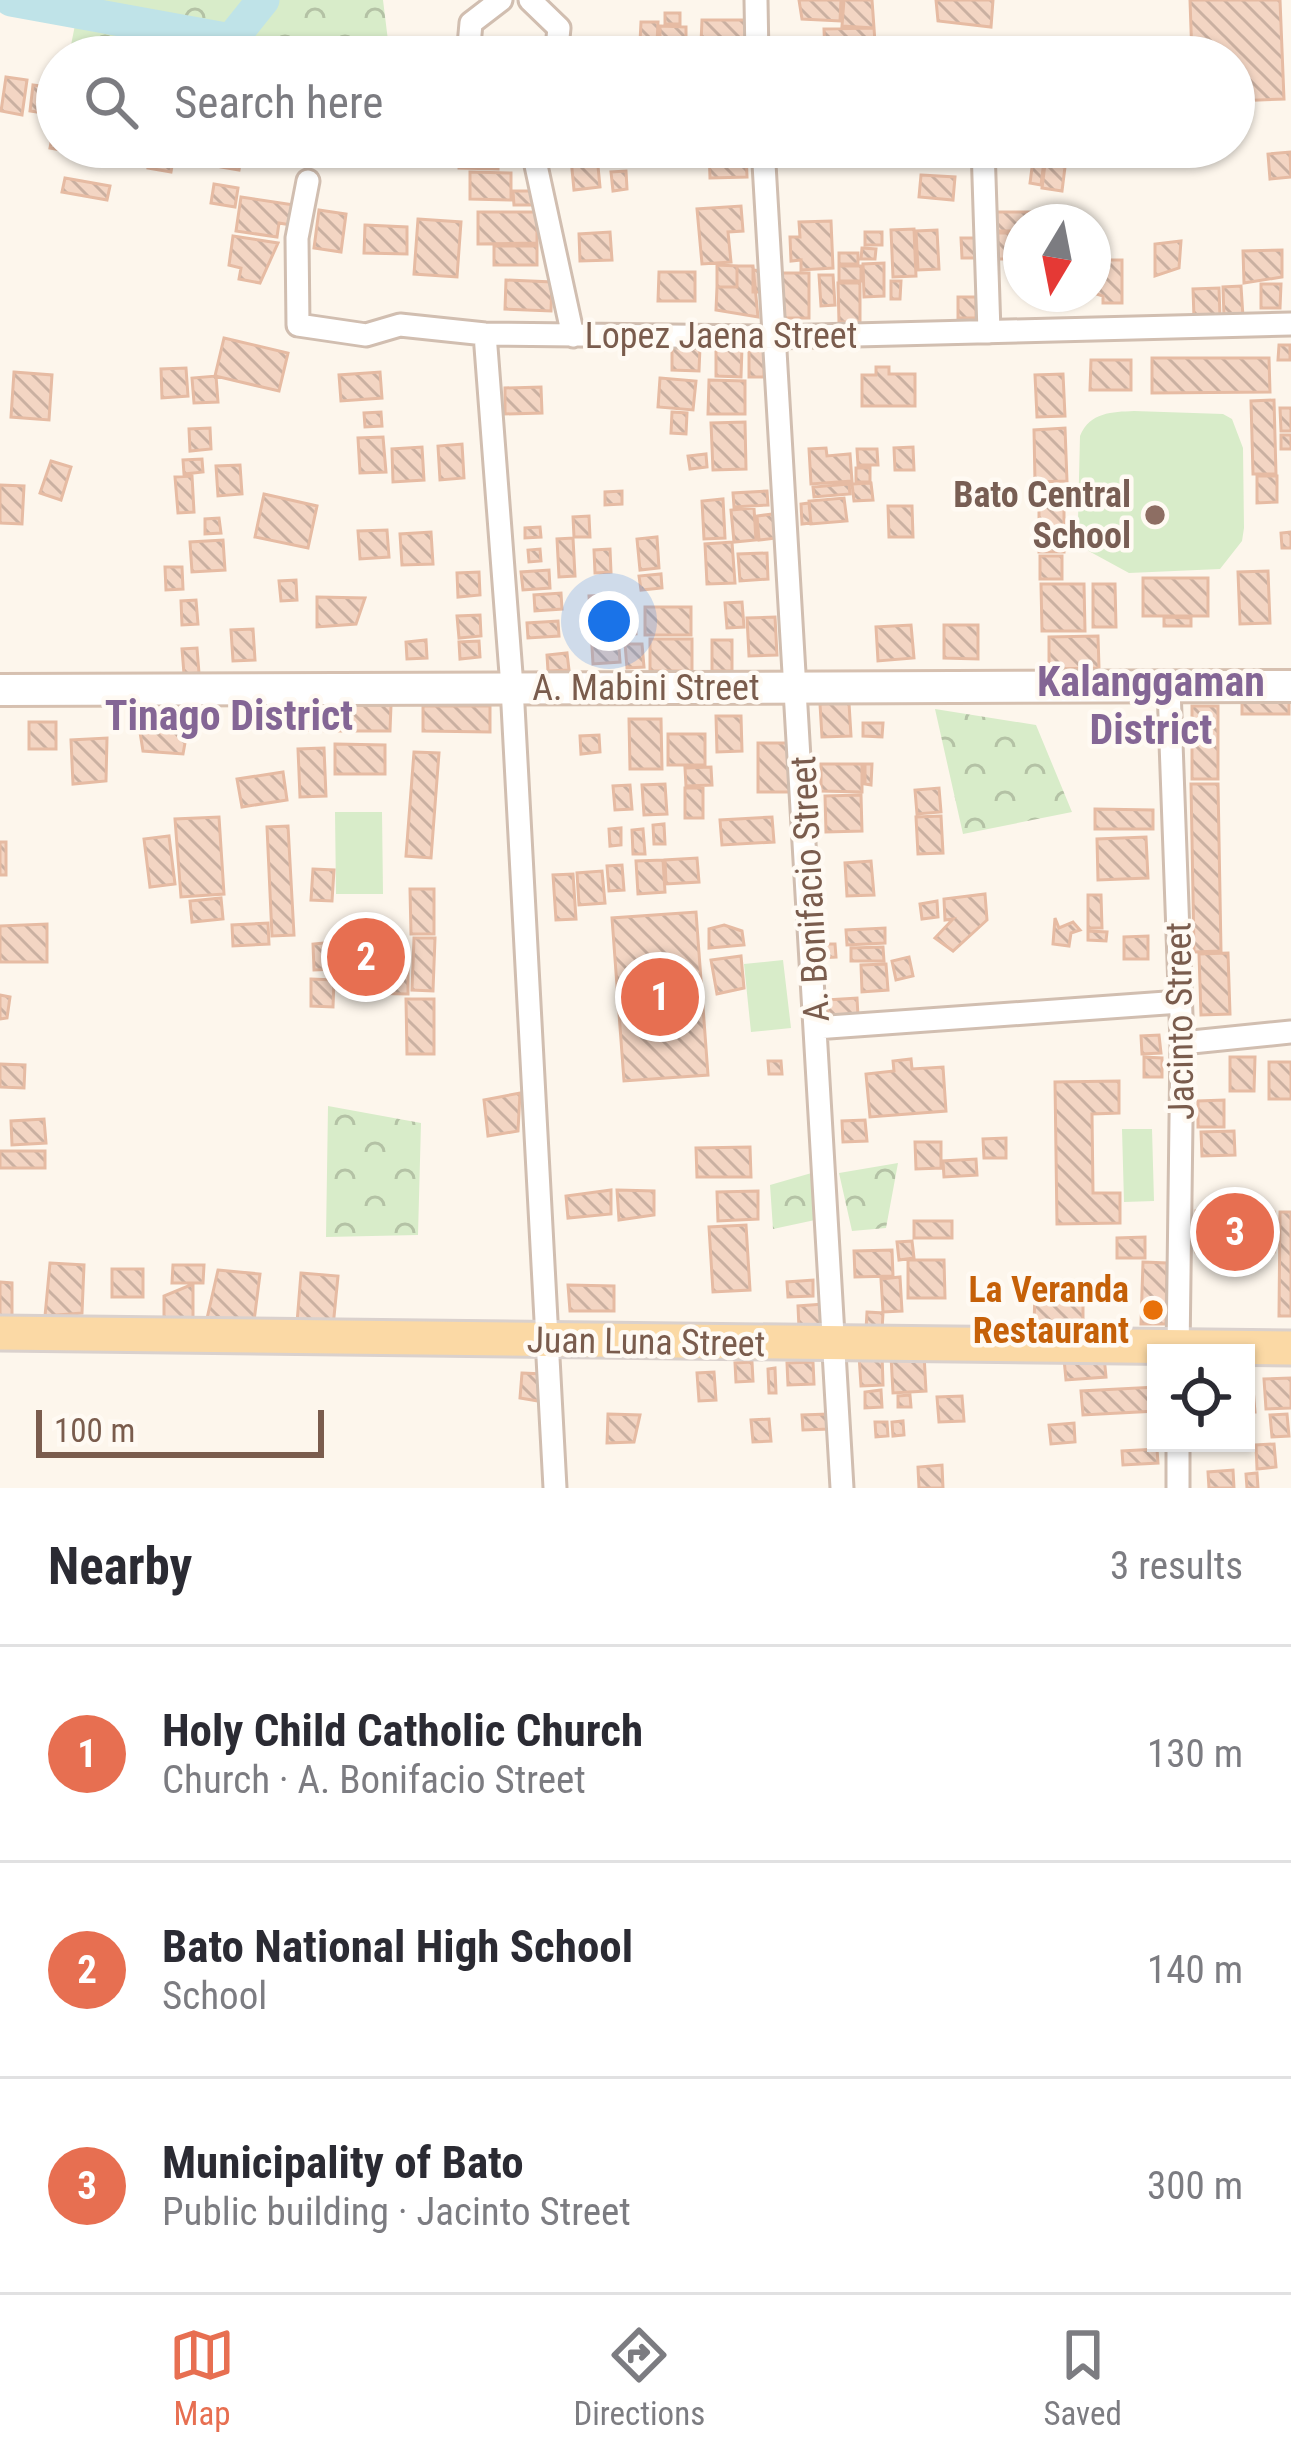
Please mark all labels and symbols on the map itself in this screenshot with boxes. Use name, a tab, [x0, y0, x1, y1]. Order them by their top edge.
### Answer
north arrow	[1003, 204, 1111, 312]
street label: Lopez Jaena Street	[585, 315, 857, 357]
place label: Bato Central School	[953, 474, 1131, 557]
marker: Bato Central School	[1142, 502, 1168, 528]
your location	[579, 591, 639, 651]
district label: Kalanggaman District	[1037, 657, 1265, 754]
street label: A. Mabini Street	[532, 667, 760, 709]
district label: Tinago District	[105, 691, 353, 740]
street label: A. Bonifacio Street	[782, 755, 838, 1023]
pin: 2	[327, 912, 405, 1002]
street label: Jacinto Street	[1157, 922, 1203, 1120]
pin: 1	[621, 952, 699, 1042]
pin: 3	[1196, 1187, 1274, 1277]
place label: La Veranda Restaurant	[968, 1269, 1129, 1352]
marker: La Veranda Restaurant	[1140, 1297, 1166, 1323]
street label: Juan Luna Street	[526, 1319, 766, 1365]
scale bar	[36, 1404, 324, 1457]

